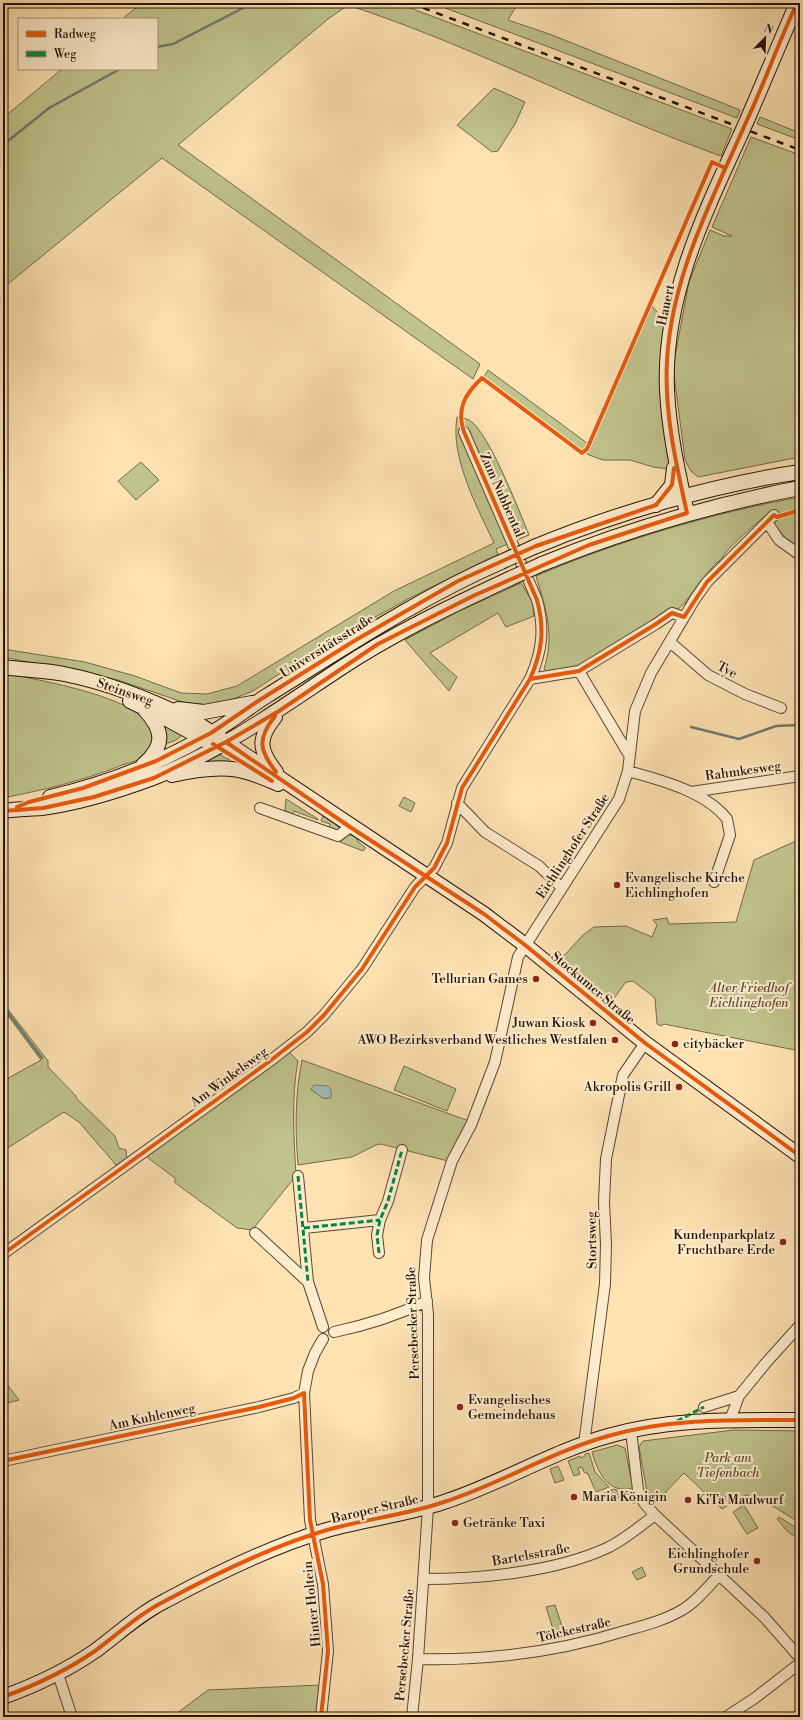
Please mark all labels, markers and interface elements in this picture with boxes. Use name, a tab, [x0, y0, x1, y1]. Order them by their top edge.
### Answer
legend	[18, 18, 158, 70]
north arrow	[745, 18, 785, 58]
text: N	[762, 22, 776, 38]
text: Radweg	[54, 27, 97, 42]
text: Weg	[53, 47, 77, 62]
street label: Hauert	[654, 283, 678, 327]
street label: Zum Nubbental	[476, 450, 528, 540]
street label: Universitätsstraße	[277, 610, 377, 681]
street label: Tye	[714, 658, 740, 682]
street label: Steinsweg	[95, 675, 156, 709]
street label: Rahmkesweg	[704, 758, 782, 784]
street label: Eichlinghofer Straße	[533, 790, 613, 902]
place label: Evangelische Kirche Eichlinghofen	[625, 870, 745, 901]
marker: Evangelische Kirche Eichlinghofen	[612, 880, 622, 890]
street label: Stockumer Straße	[548, 948, 639, 1028]
place label: Tellurian Games	[431, 971, 528, 987]
marker: Tellurian Games	[531, 974, 541, 984]
park label: Alter Friedhof Eichlinghofen	[707, 980, 792, 1011]
place label: Juwan Kiosk	[511, 1015, 586, 1031]
marker: Juwan Kiosk	[588, 1018, 598, 1028]
place label: AWO Bezirksverband Westliches Westfalen	[356, 1032, 607, 1048]
marker: AWO Bezirksverband Westliches Westfalen	[610, 1035, 620, 1045]
place label: citybäcker	[683, 1036, 744, 1052]
marker: citybäcker	[670, 1039, 680, 1049]
street label: Am Winkelsweg	[186, 1043, 271, 1111]
place label: Akropolis Grill	[583, 1079, 671, 1095]
marker: Akropolis Grill	[674, 1082, 684, 1092]
street label: Stortsweg	[583, 1211, 601, 1269]
place label: Kundenparkplatz Fruchtbare Erde	[673, 1227, 775, 1258]
marker: Kundenparkplatz Fruchtbare Erde	[778, 1237, 788, 1247]
street label: Persebecker Straße	[403, 1266, 423, 1380]
place label: Evangelisches Gemeindehaus	[468, 1392, 556, 1423]
street label: Am Kuhlenweg	[106, 1400, 197, 1434]
marker: Evangelisches Gemeindehaus	[455, 1402, 465, 1412]
park label: Park am Tiefenbach	[696, 1450, 760, 1481]
place label: Maria Königin	[582, 1489, 667, 1505]
street label: Baroper Straße	[329, 1491, 421, 1527]
marker: Maria Königin	[569, 1492, 579, 1502]
place label: KiTa Maulwurf	[696, 1492, 785, 1508]
marker: KiTa Maulwurf	[683, 1495, 693, 1505]
place label: Getränke Taxi	[463, 1515, 545, 1531]
marker: Getränke Taxi	[450, 1518, 460, 1528]
street label: Bartelsstraße	[490, 1540, 572, 1570]
place label: Eichlinghofer Grundschule	[667, 1546, 749, 1577]
marker: Eichlinghofer Grundschule	[752, 1556, 762, 1566]
street label: Hinter Holtein	[299, 1560, 324, 1648]
street label: Persebecker Straße	[392, 1588, 418, 1702]
street label: Tölckestraße	[535, 1614, 613, 1646]

